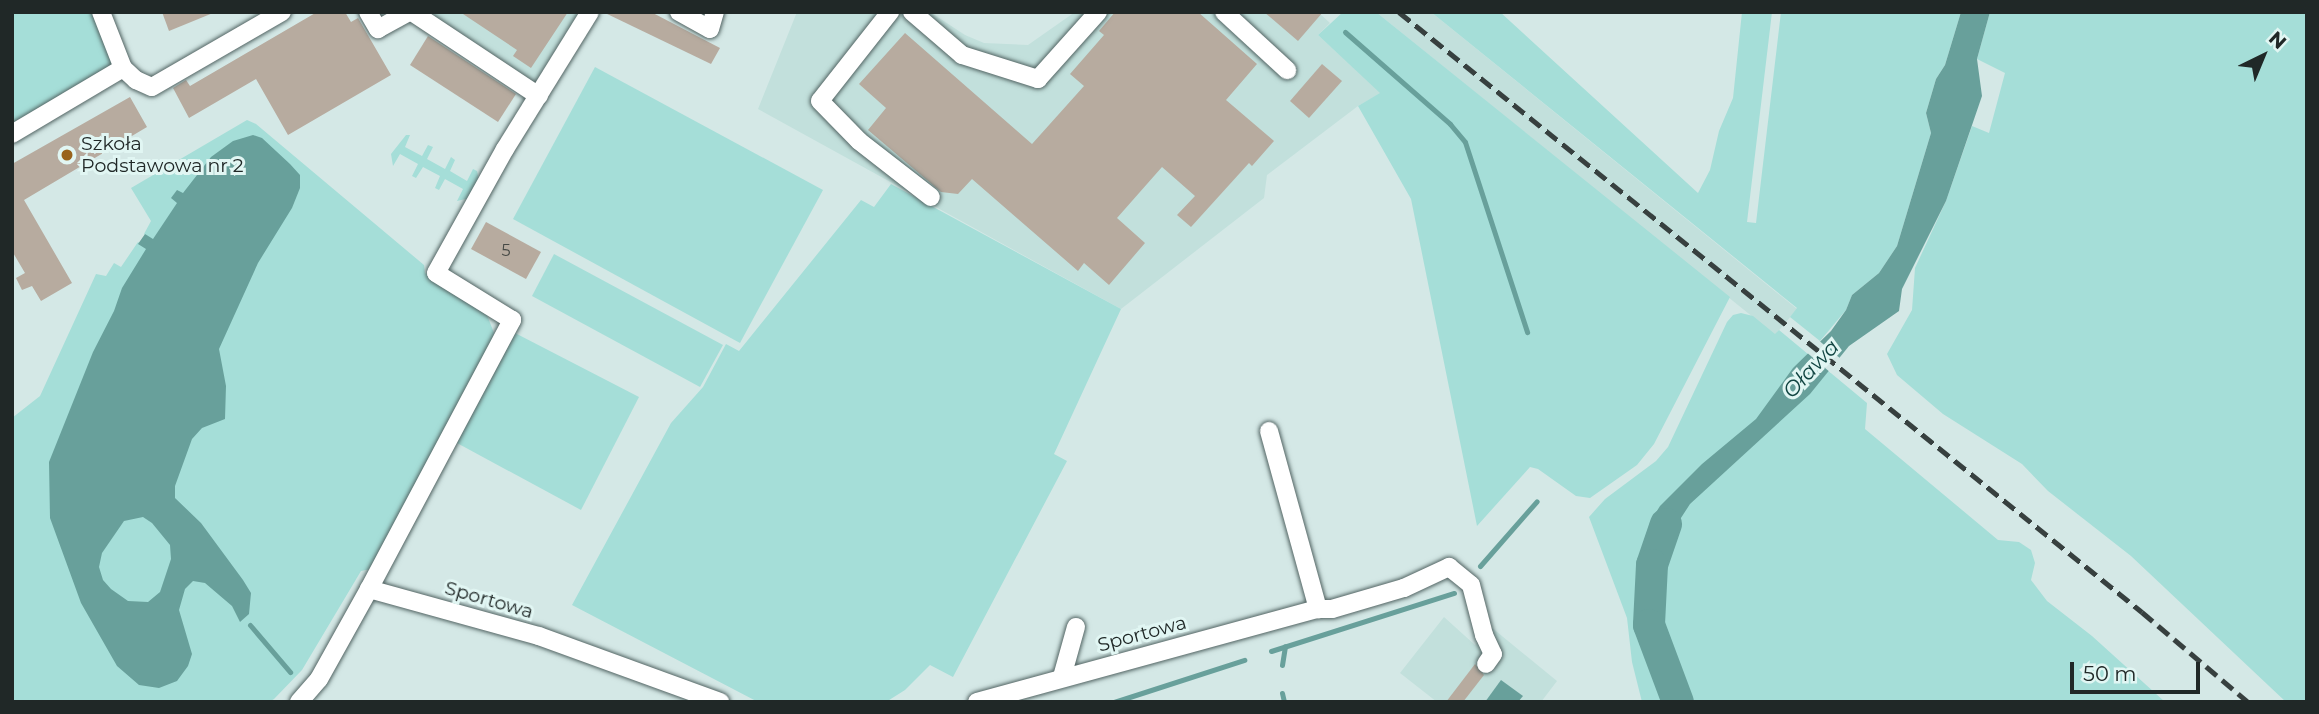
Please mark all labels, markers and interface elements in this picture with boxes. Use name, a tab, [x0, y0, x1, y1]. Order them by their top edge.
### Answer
north arrow	[2228, 21, 2298, 91]
text: N	[2264, 27, 2291, 54]
place label: Szkoła Podstawowa nr 2	[81, 133, 244, 177]
marker: Szkoła Podstawowa nr 2	[59, 147, 75, 163]
house number: 5	[501, 241, 511, 261]
water label: Oława	[1778, 335, 1844, 403]
street label: Sportowa	[442, 577, 536, 623]
street label: Sportowa	[1095, 611, 1189, 657]
scale bar	[2074, 648, 2204, 692]
text: 50 m	[2083, 661, 2137, 686]

